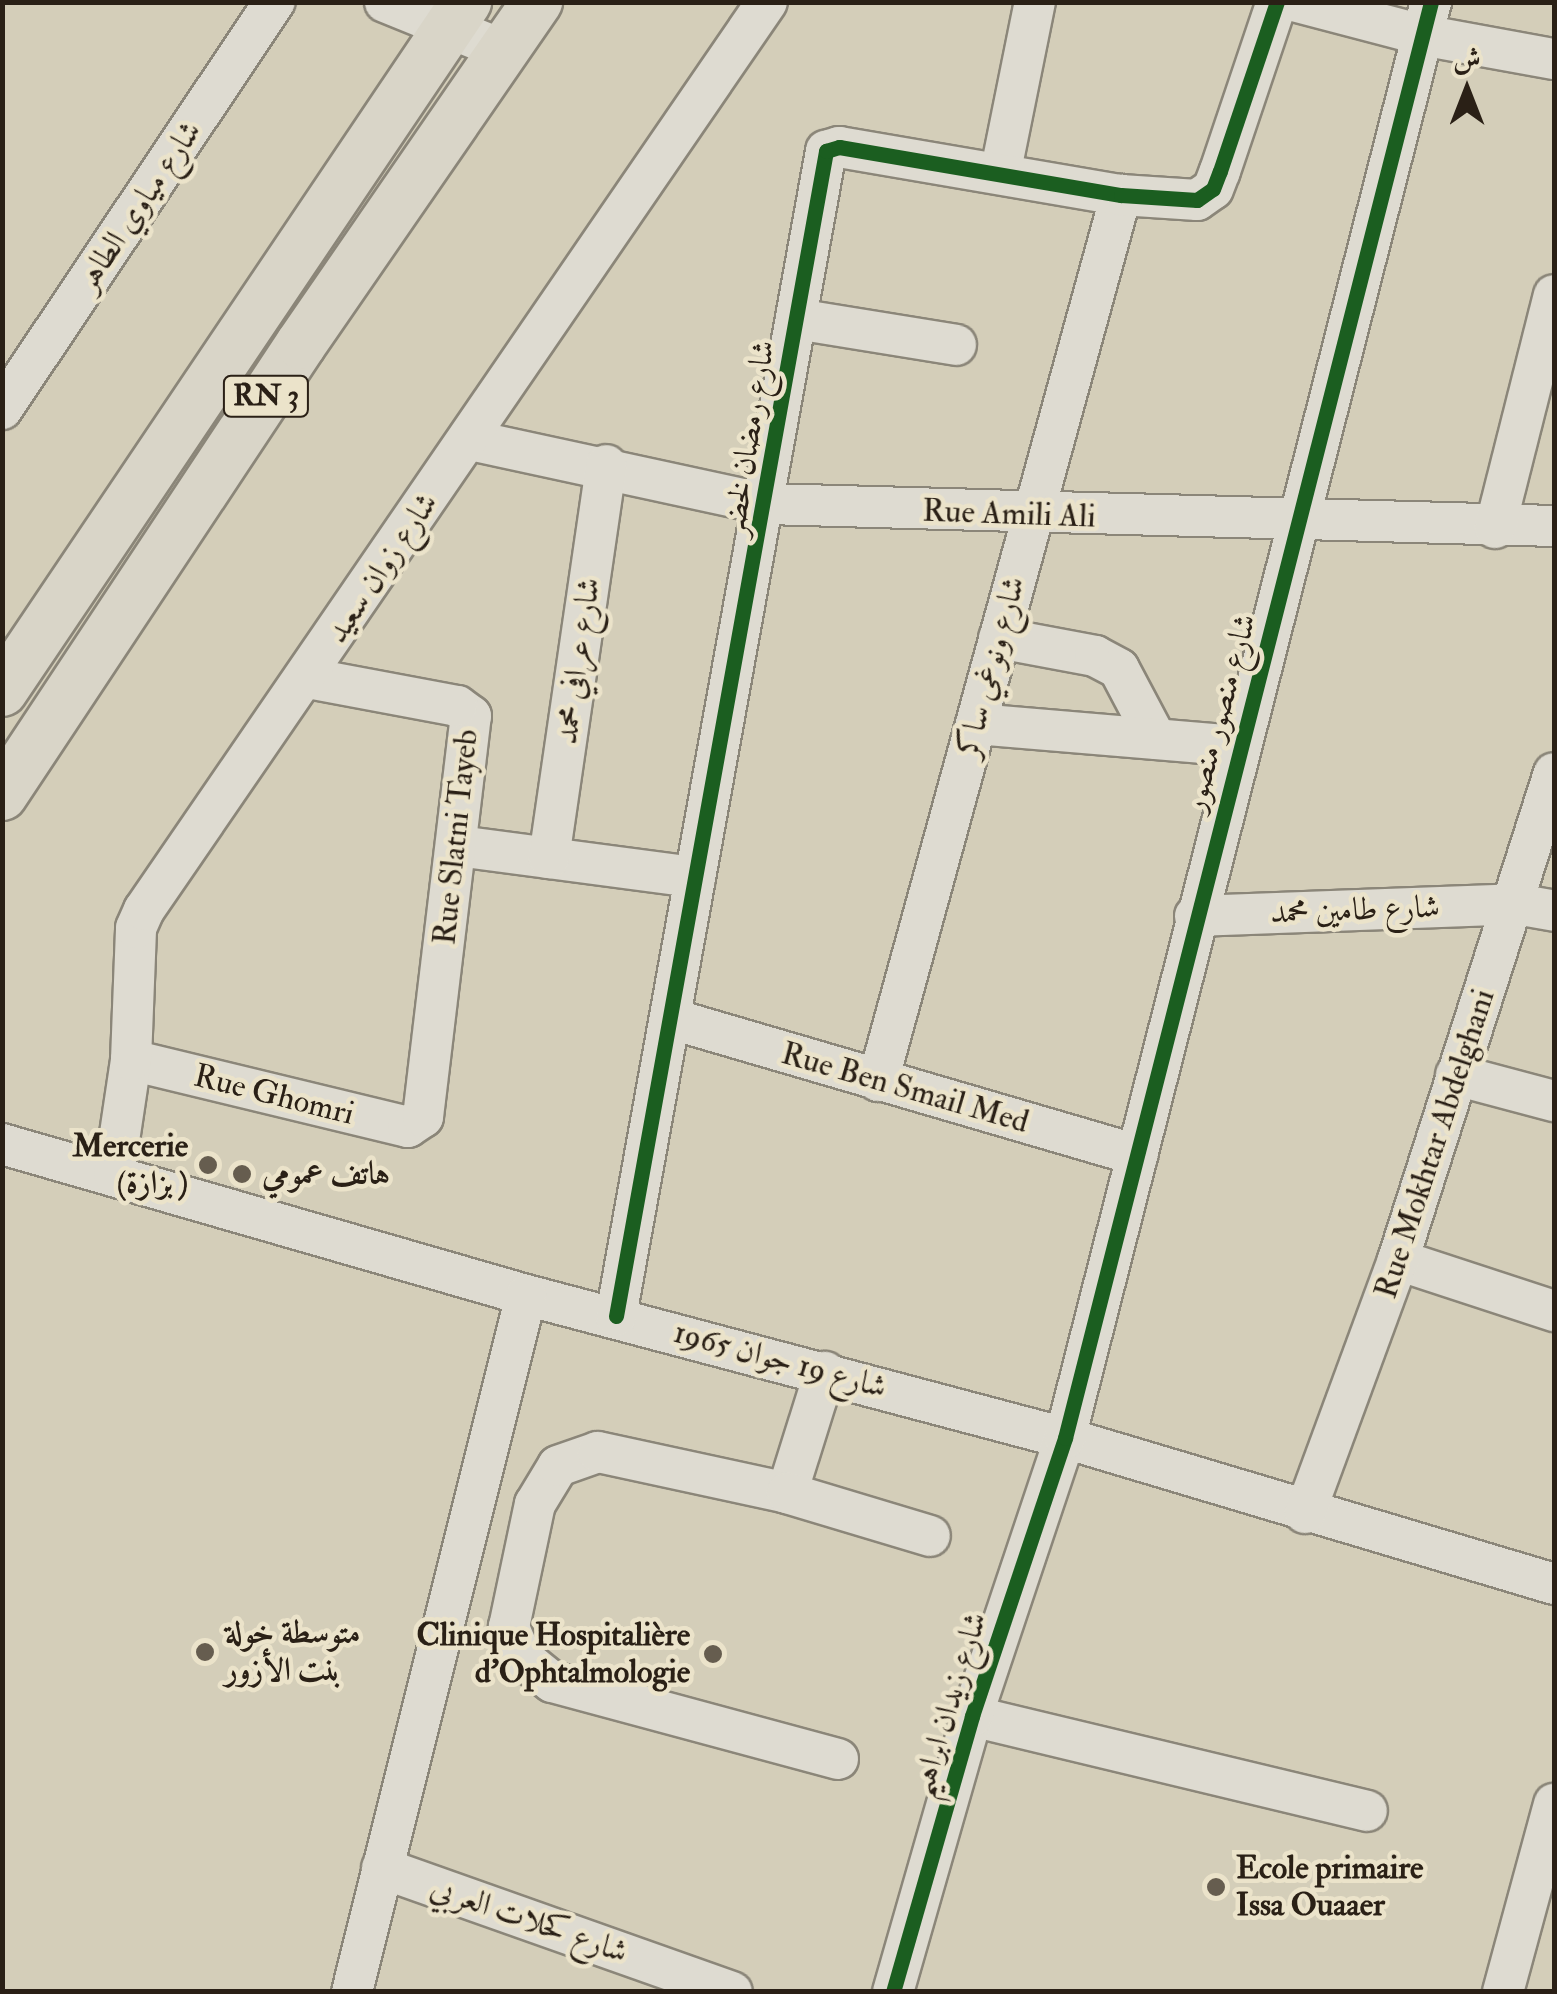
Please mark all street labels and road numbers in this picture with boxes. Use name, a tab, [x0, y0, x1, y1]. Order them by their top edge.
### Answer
street label: شارع مياوي الطاهر	[68, 114, 210, 298]
street label: شارع رمضان لخضر	[715, 338, 783, 538]
road number: RN 3	[221, 371, 311, 421]
street label: شارع زوان سعيد	[318, 486, 446, 650]
street label: Rue Amili Ali	[922, 492, 1096, 536]
street label: شارع ونوغي ساكر	[948, 572, 1034, 762]
street label: شارع عرافي محمد	[547, 575, 609, 747]
street label: شارع منصور منصور	[1175, 610, 1265, 816]
street label: Rue Slatni Tayeb	[426, 727, 486, 947]
street label: شارع طامين محمد	[1270, 888, 1440, 932]
street label: Rue Mokhtar Abdelghani	[1367, 985, 1503, 1303]
street label: Rue Ben Smail Med	[777, 1034, 1033, 1142]
street label: Rue Ghomri	[190, 1057, 358, 1133]
street label: شارع 19 جوان 1965	[669, 1313, 891, 1407]
street label: شارع زيدان ابراهيم	[903, 1608, 995, 1802]
street label: شارع كحلات العربي	[425, 1868, 633, 1972]

